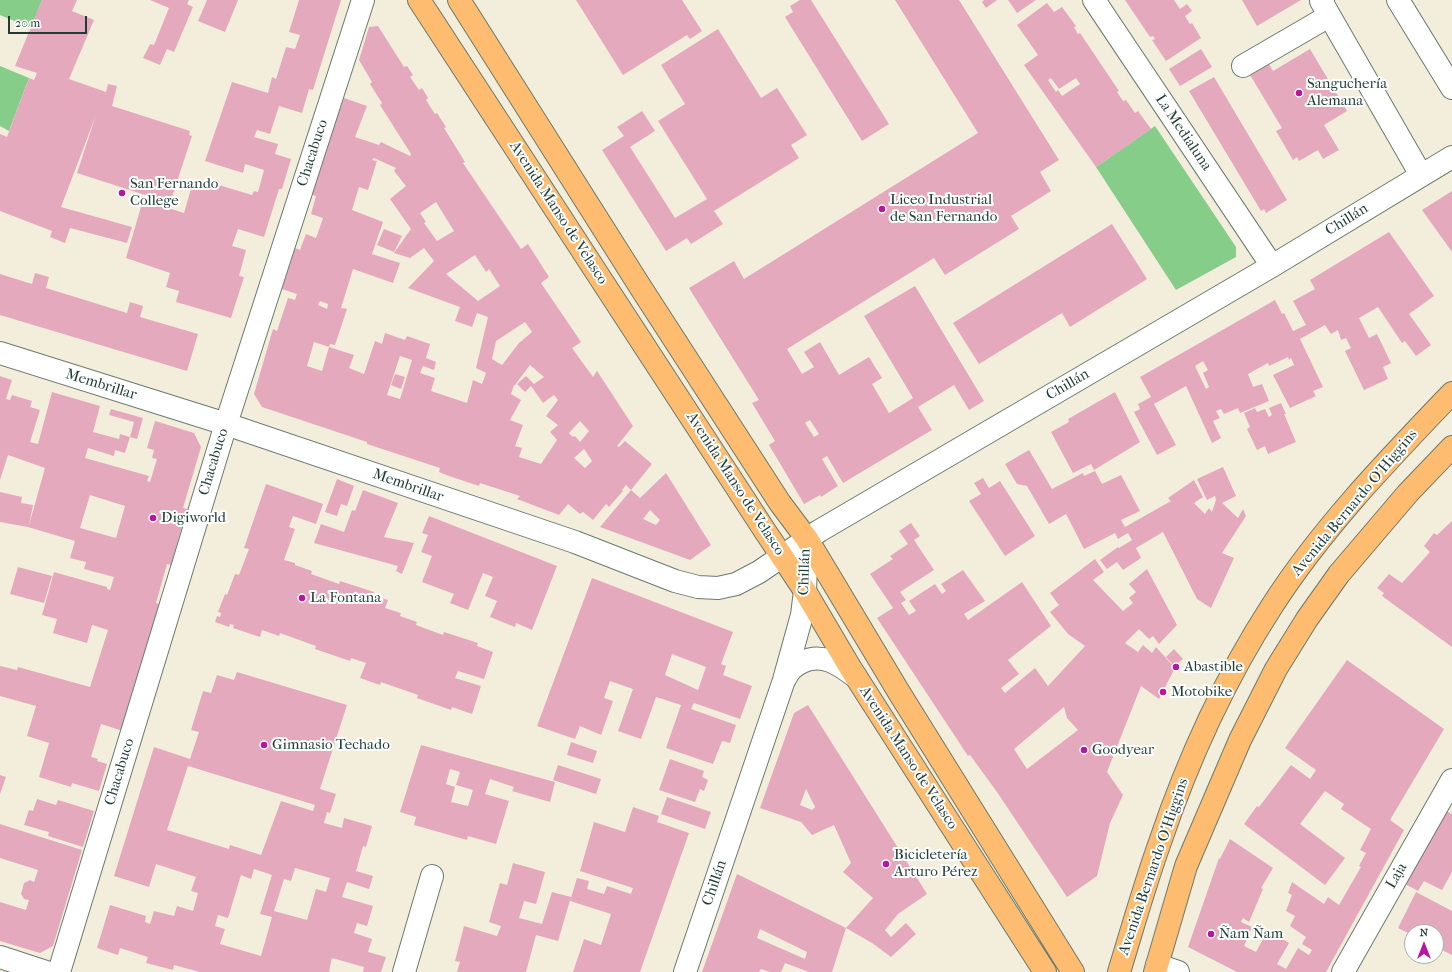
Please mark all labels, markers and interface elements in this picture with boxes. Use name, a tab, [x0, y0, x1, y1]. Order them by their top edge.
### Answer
scale bar	[10, 8, 89, 34]
text: 20 m	[15, 16, 40, 30]
place label: Sanguchería Alemana	[1307, 75, 1387, 110]
marker: Sanguchería Alemana	[1294, 88, 1304, 98]
street label: La Medialuna	[1151, 92, 1215, 174]
street label: Chacabuco	[294, 117, 332, 189]
street label: Avenida Manso de Velasco	[505, 138, 611, 288]
place label: San Fernando College	[130, 175, 218, 210]
marker: San Fernando College	[117, 188, 127, 198]
place label: Liceo Industrial de San Fernando	[890, 191, 997, 226]
street label: Chillán	[1322, 200, 1372, 240]
marker: Liceo Industrial de San Fernando	[877, 204, 887, 214]
street label: Chillán	[1043, 365, 1093, 405]
street label: Membrillar	[63, 366, 139, 404]
street label: Avenida Manso de Velasco	[682, 409, 788, 559]
street label: Chacabuco	[195, 426, 233, 498]
street label: Avenida Bernardo O'Higgins	[1288, 426, 1422, 580]
street label: Membrillar	[370, 466, 446, 506]
place label: Digiworld	[161, 509, 226, 527]
marker: Digiworld	[148, 513, 158, 523]
street label: Chillán	[795, 548, 815, 596]
place label: La Fontana	[310, 589, 381, 607]
marker: La Fontana	[297, 593, 307, 603]
place label: Abastible	[1184, 658, 1243, 676]
marker: Abastible	[1171, 662, 1181, 672]
street label: Avenida Manso de Velasco	[855, 683, 961, 833]
place label: Motobike	[1171, 683, 1232, 701]
marker: Motobike	[1158, 687, 1168, 697]
street label: Chacabuco	[101, 736, 139, 808]
place label: Gimnasio Techado	[272, 736, 390, 754]
marker: Gimnasio Techado	[259, 740, 269, 750]
place label: Goodyear	[1092, 741, 1154, 759]
marker: Goodyear	[1079, 745, 1089, 755]
street label: Avenida Bernardo O'Higgins	[1115, 776, 1193, 958]
place label: Bicicletería Arturo Pérez	[894, 846, 978, 881]
street label: Chillán	[699, 858, 731, 908]
marker: Bicicletería Arturo Pérez	[881, 859, 891, 869]
street label: Laja	[1383, 860, 1411, 892]
north arrow	[1404, 924, 1444, 964]
place label: Ñam Ñam	[1219, 925, 1283, 943]
text: N	[1420, 926, 1428, 939]
marker: Ñam Ñam	[1206, 929, 1216, 939]

